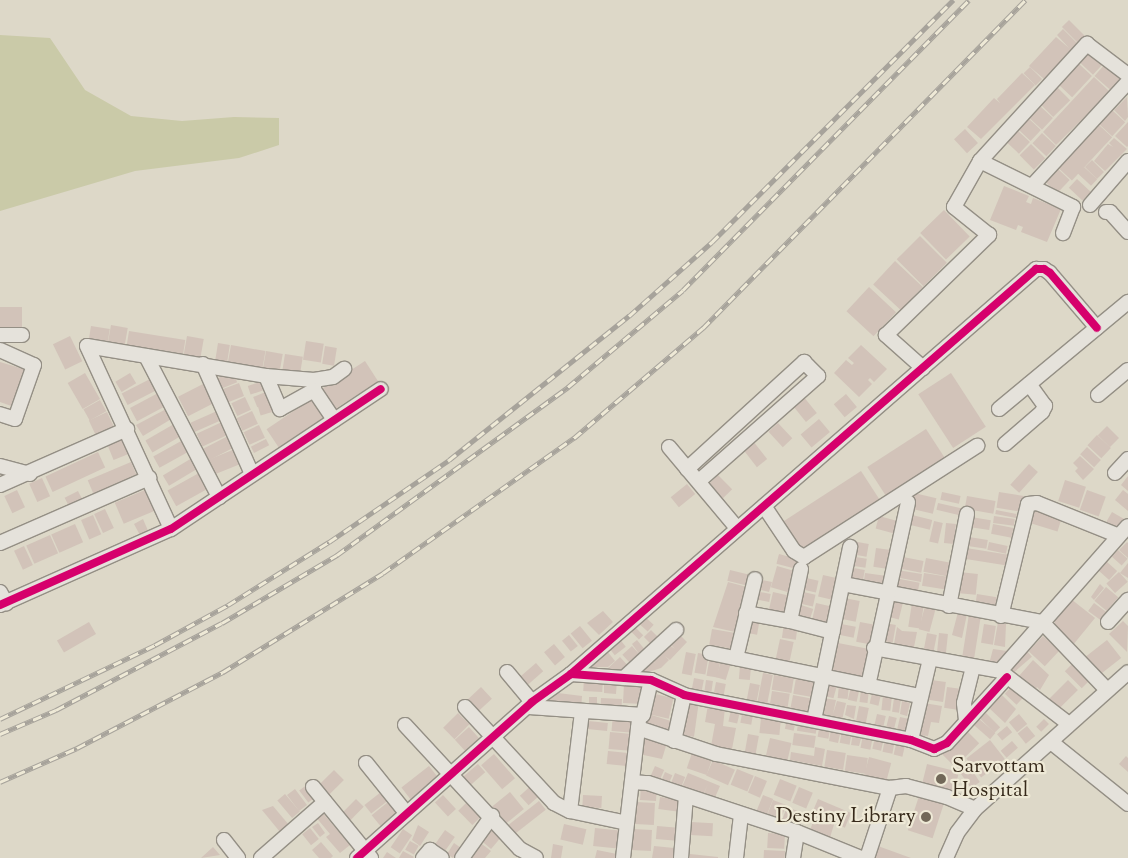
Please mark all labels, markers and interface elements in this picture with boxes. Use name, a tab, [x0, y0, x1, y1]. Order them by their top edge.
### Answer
place label: Sarvottam Hospital	[952, 754, 1045, 804]
marker: Sarvottam Hospital	[934, 772, 948, 786]
place label: Destiny Library	[776, 804, 916, 830]
marker: Destiny Library	[920, 811, 932, 823]

